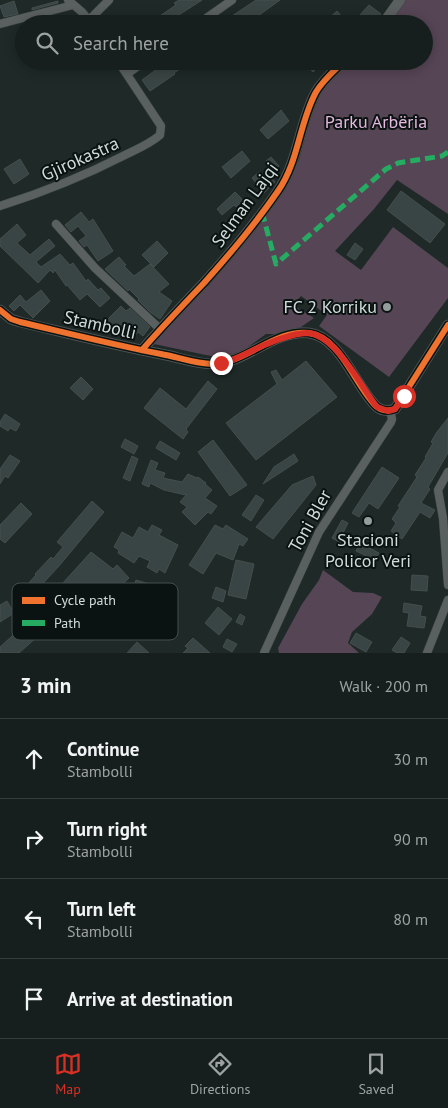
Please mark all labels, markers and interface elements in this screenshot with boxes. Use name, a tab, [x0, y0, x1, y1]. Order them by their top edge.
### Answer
search box	[15, 15, 433, 70]
icon: search	[33, 29, 61, 57]
text: Search here	[73, 31, 169, 55]
park label: Parku Arbëria	[325, 110, 427, 133]
street label: Gjirokastra	[37, 131, 122, 186]
street label: Selman Lajqi	[206, 158, 283, 252]
place label: FC 2 Korriku	[284, 295, 377, 318]
marker: FC 2 Korriku	[381, 301, 393, 313]
street label: Stambolli	[62, 305, 139, 344]
route end	[210, 352, 233, 375]
route start	[393, 385, 416, 408]
street label: Toni Bler	[283, 486, 336, 556]
marker: Stacioni Policor Veri	[362, 515, 374, 527]
place label: Stacioni Policor Veri	[325, 528, 411, 572]
legend	[12, 583, 178, 640]
text: Cycle path	[54, 591, 116, 609]
text: Path	[54, 614, 81, 632]
text: 3 min	[20, 672, 71, 699]
text: Walk · 200 m	[339, 676, 428, 696]
text: Continue	[67, 737, 139, 761]
icon: ahead	[20, 745, 48, 773]
text: 30 m	[393, 749, 428, 769]
text: Stambolli	[67, 761, 133, 781]
text: Turn right	[67, 817, 147, 841]
icon: right	[20, 825, 48, 853]
text: 90 m	[393, 829, 428, 849]
text: Stambolli	[67, 841, 133, 861]
text: Turn left	[67, 897, 136, 921]
icon: left	[20, 905, 48, 933]
text: 80 m	[393, 909, 428, 929]
text: Stambolli	[67, 921, 133, 941]
icon: arrive	[20, 985, 48, 1013]
text: Arrive at destination	[67, 987, 233, 1011]
tab: Map	[54, 1050, 82, 1098]
tab: Directions	[190, 1050, 250, 1098]
tab: Saved	[358, 1050, 394, 1098]

